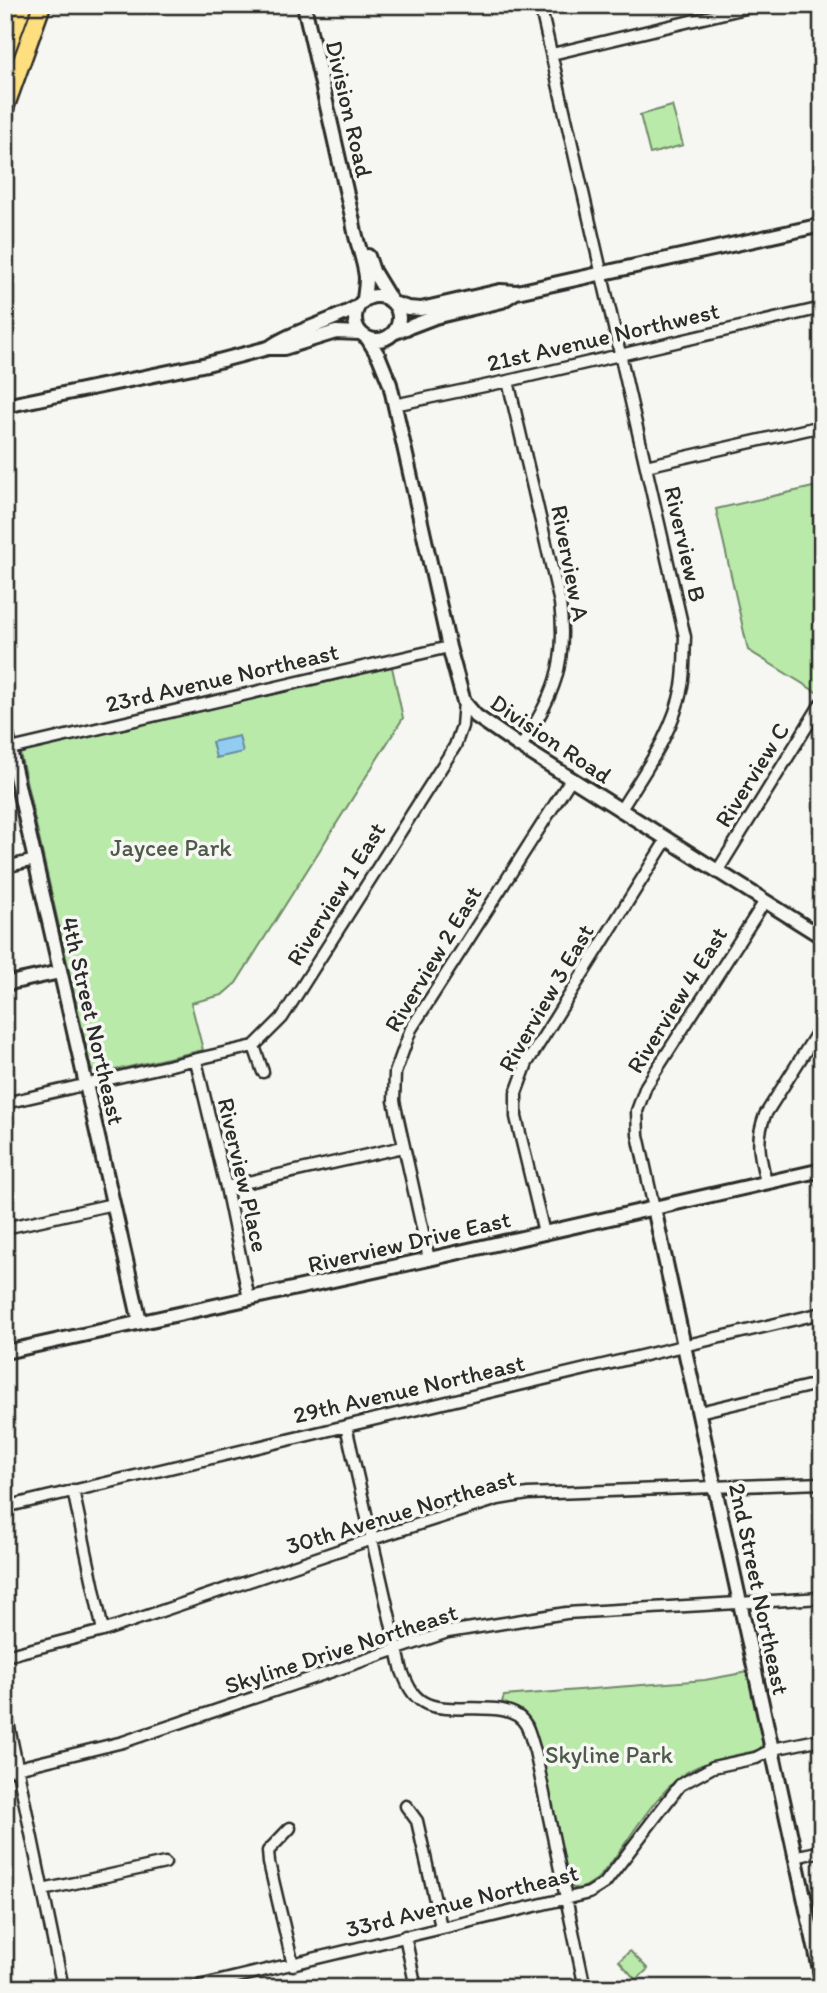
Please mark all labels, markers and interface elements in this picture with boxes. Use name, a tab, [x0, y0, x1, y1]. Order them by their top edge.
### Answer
street label: Division Road	[320, 38, 379, 180]
street label: 21st Avenue Northwest	[484, 296, 722, 377]
street label: Riverview B	[658, 483, 713, 605]
street label: Riverview A	[545, 502, 596, 624]
street label: 23rd Avenue Northeast	[103, 637, 341, 718]
street label: Division Road	[485, 687, 617, 790]
street label: Riverview C	[708, 717, 795, 832]
street label: Riverview 1 East	[280, 817, 391, 971]
park label: Jaycee Park	[110, 833, 232, 862]
street label: Riverview 2 East	[378, 880, 488, 1037]
street label: 4th Street Northeast	[55, 914, 132, 1128]
street label: Riverview 3 East	[492, 919, 600, 1077]
street label: Riverview 4 East	[620, 921, 733, 1078]
street label: Riverview Place	[212, 1095, 275, 1255]
street label: Riverview Drive East	[305, 1204, 513, 1279]
street label: 29th Avenue Northeast	[290, 1348, 527, 1429]
street label: 30th Avenue Northeast	[282, 1463, 519, 1560]
street label: 2nd Street Northeast	[723, 1480, 796, 1698]
street label: Skyline Drive Northeast	[221, 1597, 461, 1700]
park label: Skyline Park	[545, 1740, 674, 1769]
street label: 33rd Avenue Northeast	[343, 1858, 581, 1943]

